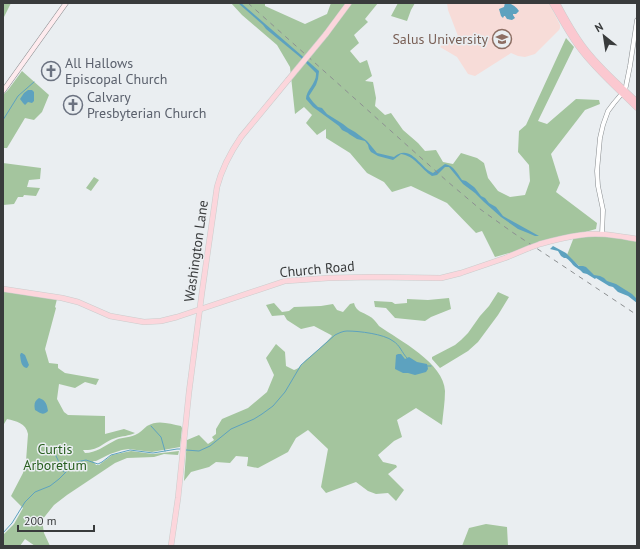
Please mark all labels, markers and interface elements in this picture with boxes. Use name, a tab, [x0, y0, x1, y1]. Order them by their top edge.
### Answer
north arrow	[584, 16, 624, 56]
text: N	[592, 19, 606, 35]
school or university icon: Salus University	[491, 28, 513, 50]
place label: Salus University	[392, 30, 488, 48]
place label: All Hallows Episcopal Church	[65, 54, 168, 88]
church icon: All Hallows Episcopal Church	[40, 60, 62, 82]
place label: Calvary Presbyterian Church	[87, 88, 207, 122]
church icon: Calvary Presbyterian Church	[62, 94, 84, 116]
street label: Washington Lane	[180, 199, 212, 303]
street label: Church Road	[279, 257, 355, 281]
park label: Curtis Arboretum	[23, 440, 87, 474]
scale bar	[18, 507, 94, 533]
text: 200 m	[24, 513, 57, 528]

